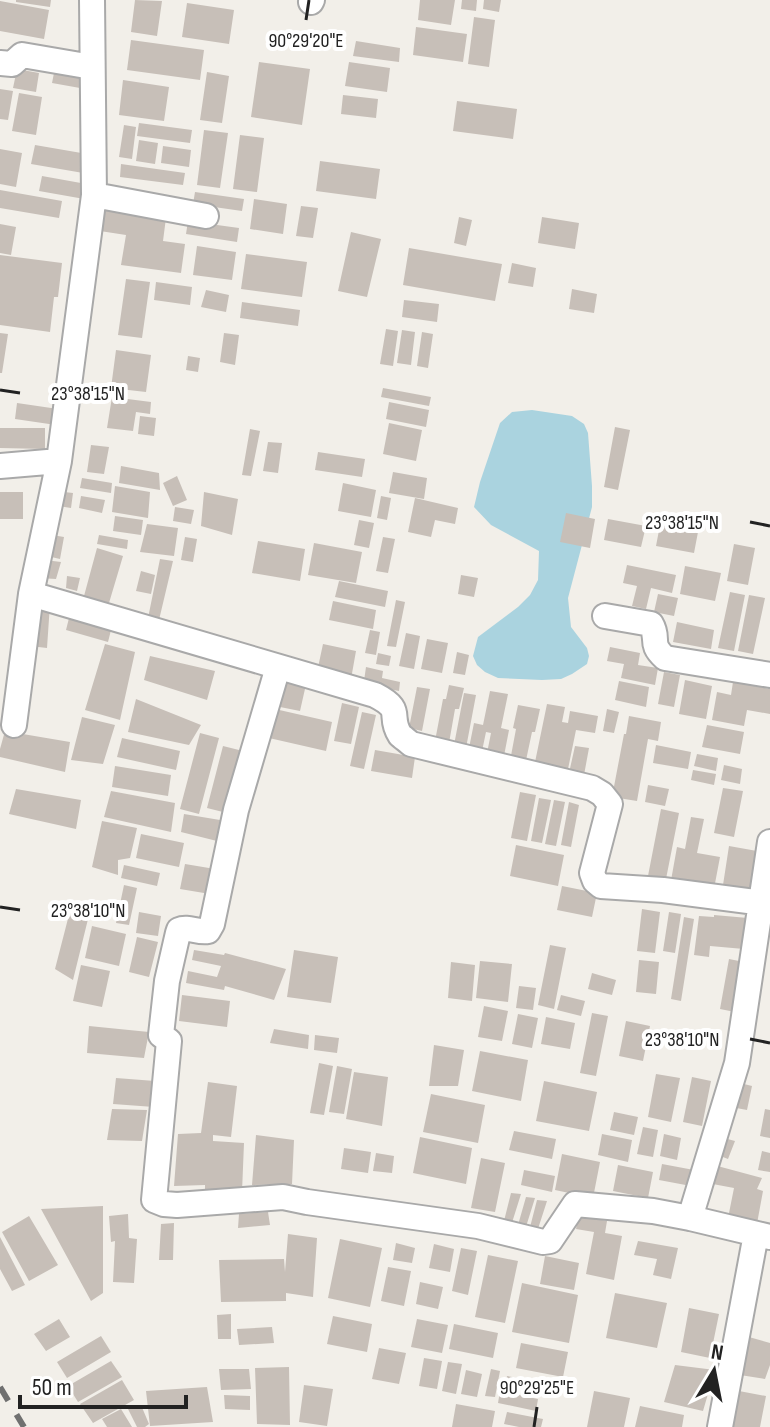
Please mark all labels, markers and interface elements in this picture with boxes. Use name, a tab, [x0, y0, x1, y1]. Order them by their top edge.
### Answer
text: 90°29'20"E	[268, 29, 344, 53]
text: 23°38'15"N	[51, 382, 125, 406]
text: 23°38'15"N	[645, 511, 719, 535]
text: 23°38'10"N	[51, 899, 125, 923]
text: 23°38'10"N	[645, 1028, 719, 1052]
north arrow	[674, 1331, 754, 1411]
text: N	[709, 1338, 725, 1367]
scale bar	[20, 1359, 186, 1409]
text: 50 m	[32, 1373, 72, 1402]
text: 90°29'25"E	[500, 1376, 574, 1400]

